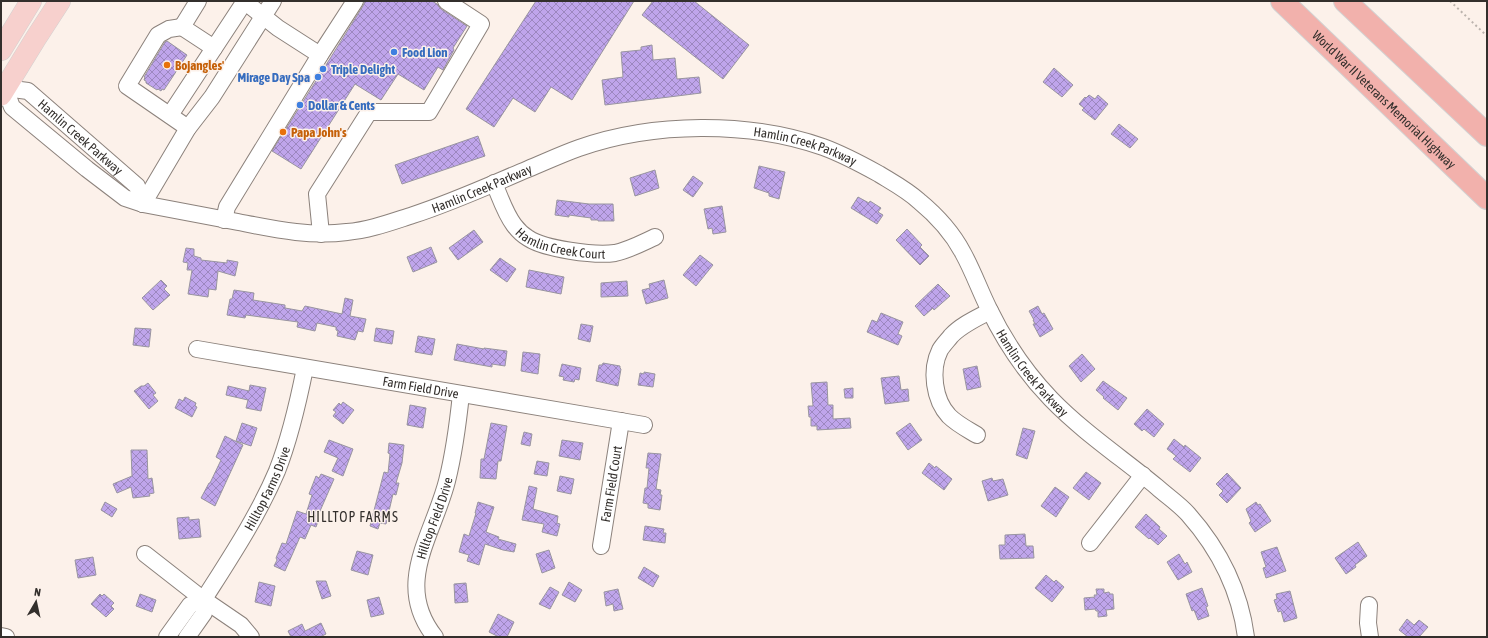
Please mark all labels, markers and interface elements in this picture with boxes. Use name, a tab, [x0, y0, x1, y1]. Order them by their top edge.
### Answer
street label: World War II Veterans Memorial Highway	[1309, 27, 1459, 172]
place label: Food Lion	[402, 45, 448, 60]
marker: Food Lion	[389, 47, 399, 57]
place label: Bojangles'	[175, 58, 224, 73]
marker: Bojangles'	[162, 60, 172, 70]
place label: Triple Delight	[331, 62, 395, 77]
marker: Triple Delight	[318, 64, 328, 74]
place label: Mirage Day Spa	[238, 70, 310, 85]
marker: Mirage Day Spa	[313, 72, 323, 82]
street label: Hamlin Creek Parkway	[35, 96, 126, 179]
place label: Dollar & Cents	[308, 98, 375, 113]
marker: Dollar & Cents	[295, 100, 305, 110]
street label: Hamlin Creek Parkway	[753, 124, 860, 169]
place label: Papa John's	[291, 125, 347, 140]
marker: Papa John's	[278, 127, 288, 137]
street label: Hamlin Creek Parkway	[430, 161, 535, 216]
street label: Hamlin Creek Court	[513, 225, 605, 262]
street label: Hamlin Creek Parkway	[993, 327, 1072, 420]
street label: Farm Field Drive	[382, 374, 460, 401]
street label: Farm Field Court	[598, 444, 625, 523]
street label: Hilltop Farms Drive	[241, 445, 293, 533]
street label: Hilltop Field Drive	[413, 476, 456, 561]
district label: HILLTOP FARMS	[307, 509, 399, 525]
north arrow	[16, 582, 56, 622]
text: N	[33, 586, 42, 599]

